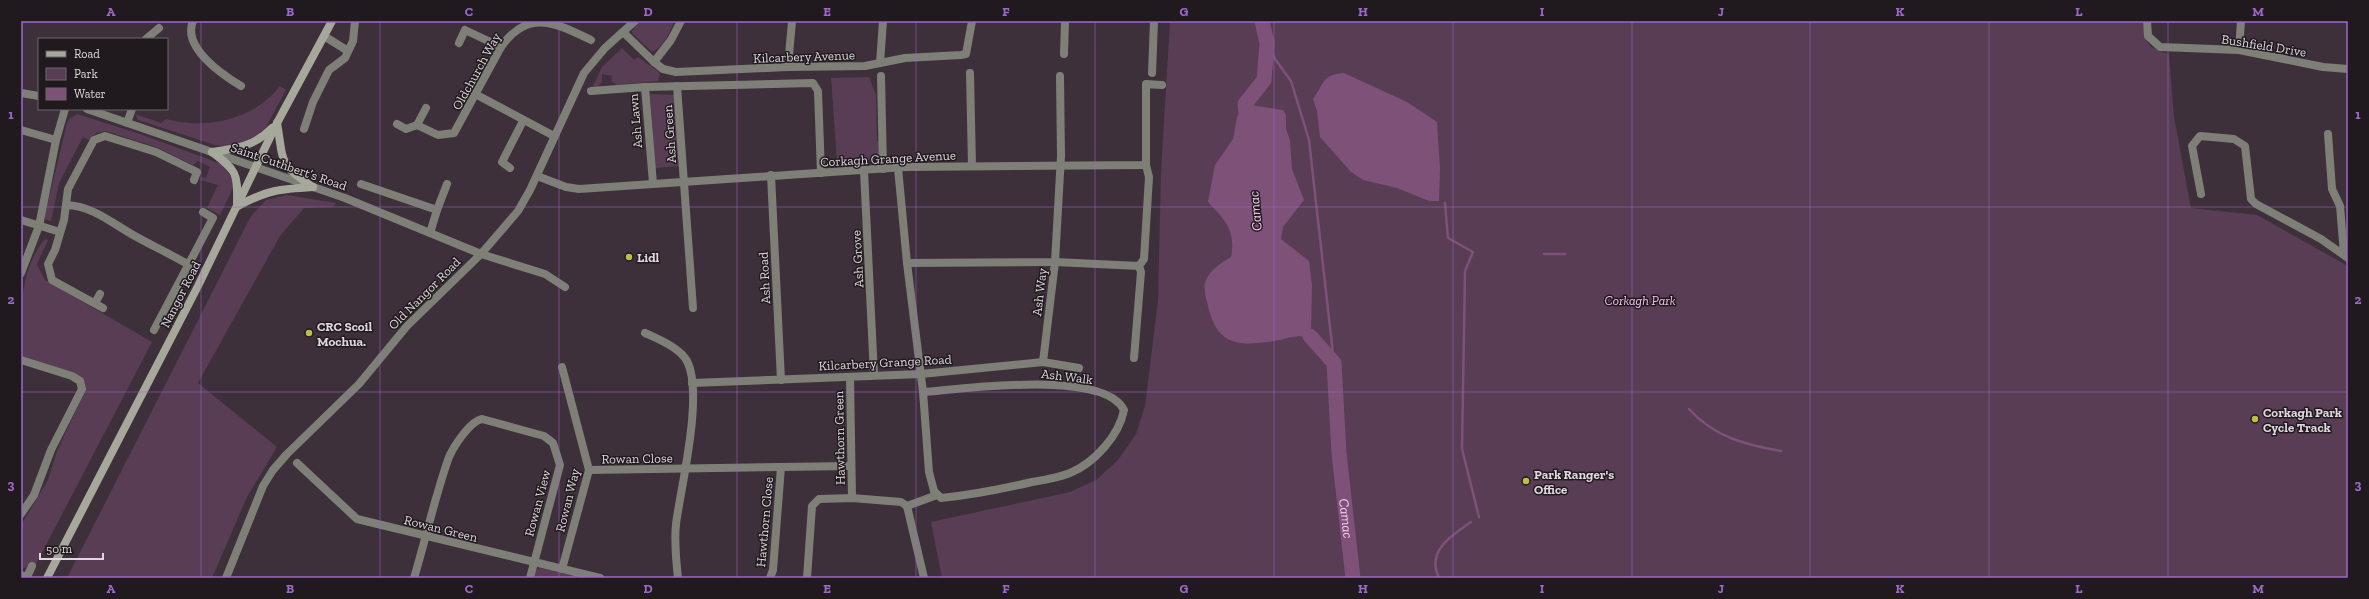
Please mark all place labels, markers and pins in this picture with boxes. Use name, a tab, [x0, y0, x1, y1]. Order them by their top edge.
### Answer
place label: Lidl	[637, 250, 660, 265]
marker: Lidl	[624, 252, 634, 262]
place label: CRC Scoil Mochua.	[317, 319, 372, 349]
marker: CRC Scoil Mochua.	[304, 328, 314, 338]
place label: Corkagh Park Cycle Track	[2263, 405, 2342, 435]
marker: Corkagh Park Cycle Track	[2250, 414, 2260, 424]
place label: Park Ranger's Office	[1534, 467, 1614, 497]
marker: Park Ranger's Office	[1521, 476, 1531, 486]

